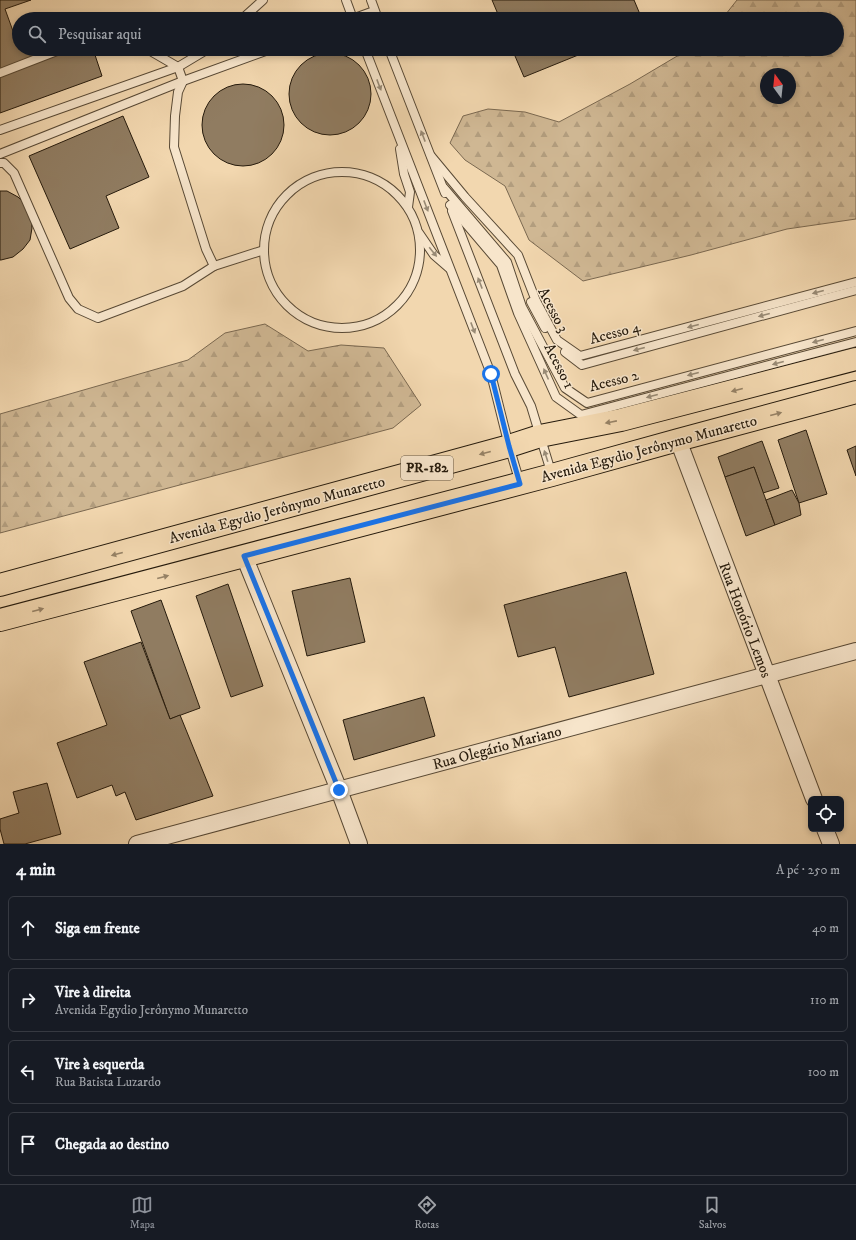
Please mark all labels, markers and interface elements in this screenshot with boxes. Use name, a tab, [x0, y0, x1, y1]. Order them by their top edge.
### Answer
search box	[12, 12, 844, 56]
icon: search	[26, 23, 48, 45]
text: Pesquisar aqui	[58, 25, 141, 44]
north arrow	[760, 68, 796, 104]
one-way arrow	[376, 80, 382, 92]
one-way arrow	[419, 129, 425, 141]
one-way arrow	[423, 201, 429, 212]
one-way arrow	[428, 247, 437, 257]
one-way arrow	[476, 277, 482, 289]
street label: Acesso 3	[533, 284, 573, 336]
one-way arrow	[812, 289, 824, 295]
one-way arrow	[758, 312, 770, 318]
street label: Acesso 4	[588, 317, 643, 349]
one-way arrow	[471, 322, 477, 334]
one-way arrow	[687, 323, 699, 329]
one-way arrow	[812, 338, 824, 344]
street label: Acesso 1	[540, 340, 578, 392]
one-way arrow	[633, 347, 645, 353]
one-way arrow	[772, 360, 784, 366]
route start	[482, 365, 500, 383]
street label: Acesso 2	[587, 366, 641, 396]
one-way arrow	[543, 368, 549, 379]
one-way arrow	[687, 372, 699, 378]
one-way arrow	[731, 388, 743, 394]
one-way arrow	[646, 393, 658, 399]
one-way arrow	[770, 410, 782, 416]
street label: Avenida Egydio Jerônymo Munaretto	[539, 411, 759, 487]
one-way arrow	[605, 420, 617, 426]
one-way arrow	[543, 449, 549, 461]
one-way arrow	[479, 450, 491, 456]
road number: PR-182	[401, 456, 453, 480]
street label: Avenida Egydio Jerônymo Munaretto	[167, 472, 387, 548]
one-way arrow	[110, 551, 123, 557]
street label: Rua Honório Lemos	[714, 560, 776, 680]
one-way arrow	[158, 574, 170, 580]
one-way arrow	[32, 607, 44, 613]
street label: Rua Olegário Mariano	[431, 722, 563, 774]
route end	[330, 781, 348, 799]
map controls	[808, 796, 844, 832]
button: locate	[808, 796, 844, 832]
text: 4 min	[16, 859, 55, 881]
text: A pé · 250 m	[776, 862, 840, 878]
icon: ahead	[17, 917, 39, 939]
text: Siga em frente	[55, 919, 140, 938]
text: 40 m	[812, 920, 839, 936]
text: Vire à direita	[55, 983, 131, 1002]
icon: right	[17, 989, 39, 1011]
text: 110 m	[810, 992, 839, 1008]
text: Avenida Egydio Jerônymo Munaretto	[55, 1002, 248, 1018]
text: Vire à esquerda	[55, 1055, 144, 1074]
icon: left	[17, 1061, 39, 1083]
text: 100 m	[808, 1064, 839, 1080]
text: Rua Batista Luzardo	[55, 1074, 161, 1090]
icon: arrive	[17, 1133, 39, 1155]
text: Chegada ao destino	[55, 1135, 169, 1154]
tab: Mapa	[130, 1194, 155, 1232]
tab: Rotas	[414, 1194, 439, 1232]
tab: Salvos	[699, 1194, 726, 1232]

